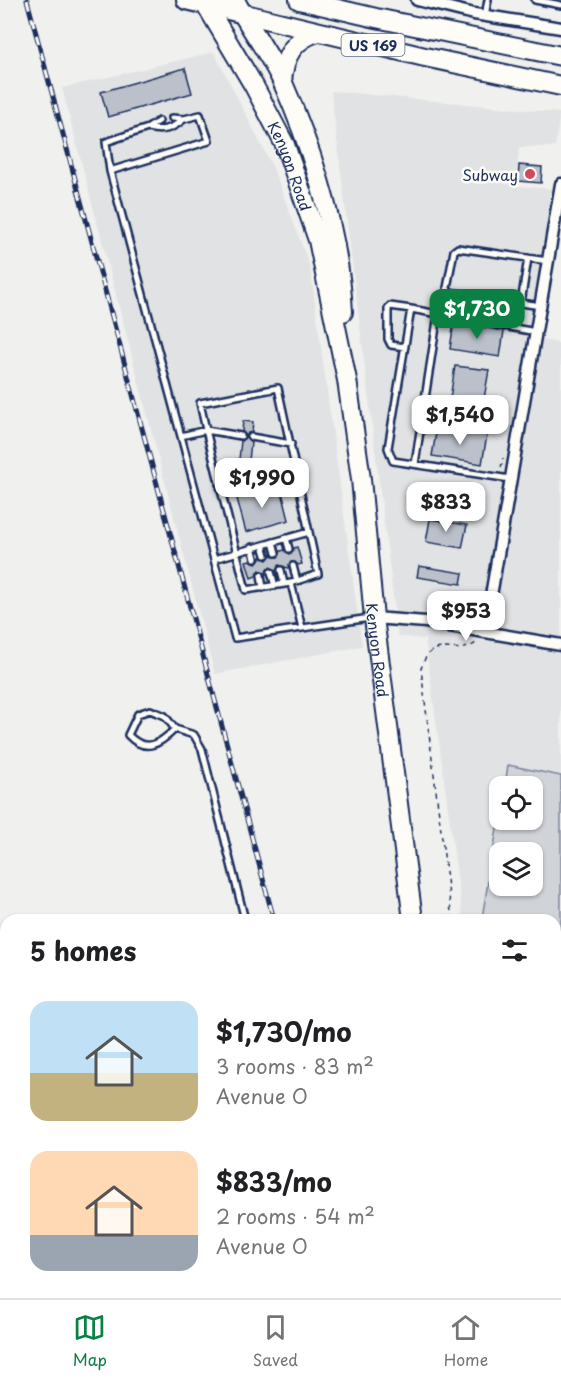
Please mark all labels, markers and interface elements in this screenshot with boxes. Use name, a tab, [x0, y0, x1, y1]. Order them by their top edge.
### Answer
road number: US 169	[342, 34, 404, 56]
street label: Kenyon Road	[263, 117, 318, 214]
place label: Subway	[462, 163, 518, 186]
marker: Subway	[523, 167, 537, 181]
pin: $1,730	[428, 289, 526, 340]
text: $1,730	[444, 293, 510, 323]
pin: $1,540	[411, 395, 509, 446]
text: $1,540	[426, 399, 494, 429]
pin: $1,990	[213, 458, 311, 509]
text: $1,990	[229, 462, 295, 492]
pin: $833	[410, 482, 482, 533]
text: $833	[420, 486, 472, 516]
pin: $953	[430, 591, 502, 642]
text: $953	[441, 595, 491, 625]
street label: Kenyon Road	[361, 602, 396, 698]
map controls	[489, 776, 543, 896]
button: locate	[489, 776, 543, 830]
button: layers	[489, 842, 543, 896]
text: 5 homes	[30, 931, 136, 970]
icon: filters	[498, 934, 531, 967]
text: $1,730/mo	[216, 1012, 352, 1051]
icon: home	[78, 1025, 150, 1097]
text: 3 rooms · 83 m²	[216, 1051, 374, 1081]
text: Avenue O	[216, 1081, 308, 1111]
text: $833/mo	[216, 1162, 332, 1201]
icon: home	[78, 1175, 150, 1247]
text: 2 rooms · 54 m²	[216, 1201, 375, 1231]
text: Avenue O	[216, 1231, 308, 1261]
tab: Map	[73, 1311, 107, 1371]
tab: Saved	[253, 1311, 298, 1371]
tab: Home	[444, 1311, 488, 1371]

